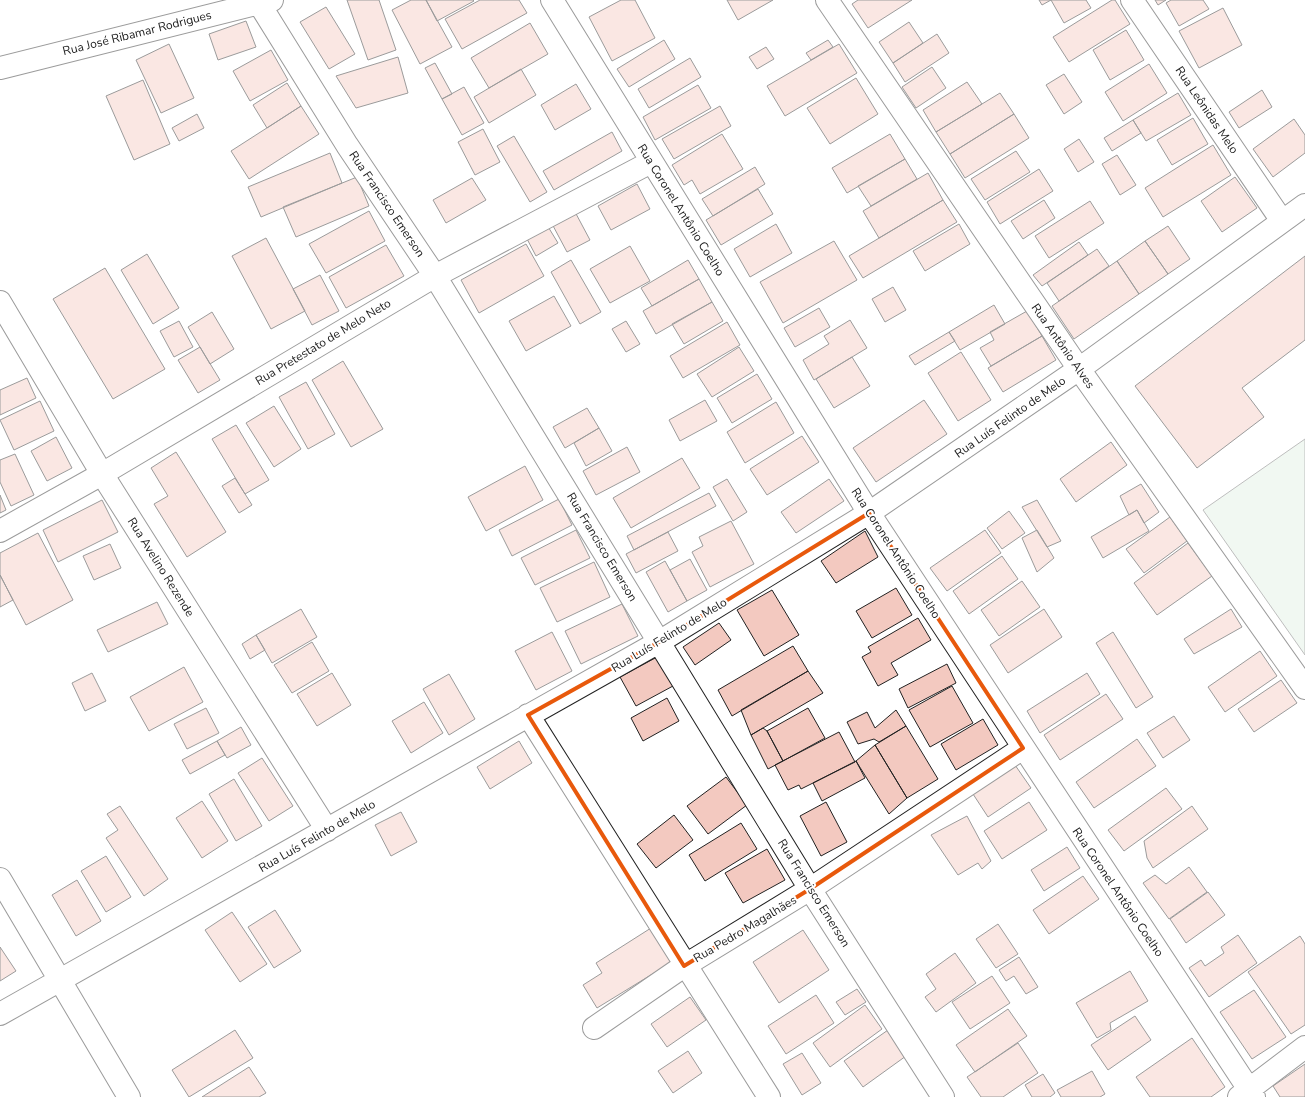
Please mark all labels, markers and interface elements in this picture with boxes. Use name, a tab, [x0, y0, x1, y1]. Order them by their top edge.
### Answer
street label: Rua José Ribamar Rodrigues	[61, 7, 213, 59]
street label: Rua Leônidas Melo	[1172, 63, 1242, 157]
street label: Rua Coronel Antônio Coelho	[634, 141, 728, 279]
street label: Rua Francisco Emerson	[346, 148, 428, 260]
street label: Rua Pretestato de Melo Neto	[252, 295, 394, 389]
street label: Rua Antônio Alves	[1028, 300, 1098, 392]
street label: Rua Luís Felinto de Melo	[951, 372, 1069, 461]
street label: Rua Coronel Antônio Coelho	[848, 485, 944, 622]
street label: Rua Francisco Emerson	[563, 490, 641, 604]
street label: Rua Avelino Rezende	[124, 514, 198, 620]
street label: Rua Luís Felinto de Melo	[608, 594, 730, 676]
street label: Rua Luís Felinto de Melo	[256, 796, 378, 876]
street label: Rua Coronel Antônio Coelho	[1069, 824, 1168, 960]
street label: Rua Francisco Emerson	[774, 836, 854, 950]
street label: Rua Pedro Magalhães	[690, 892, 800, 966]

